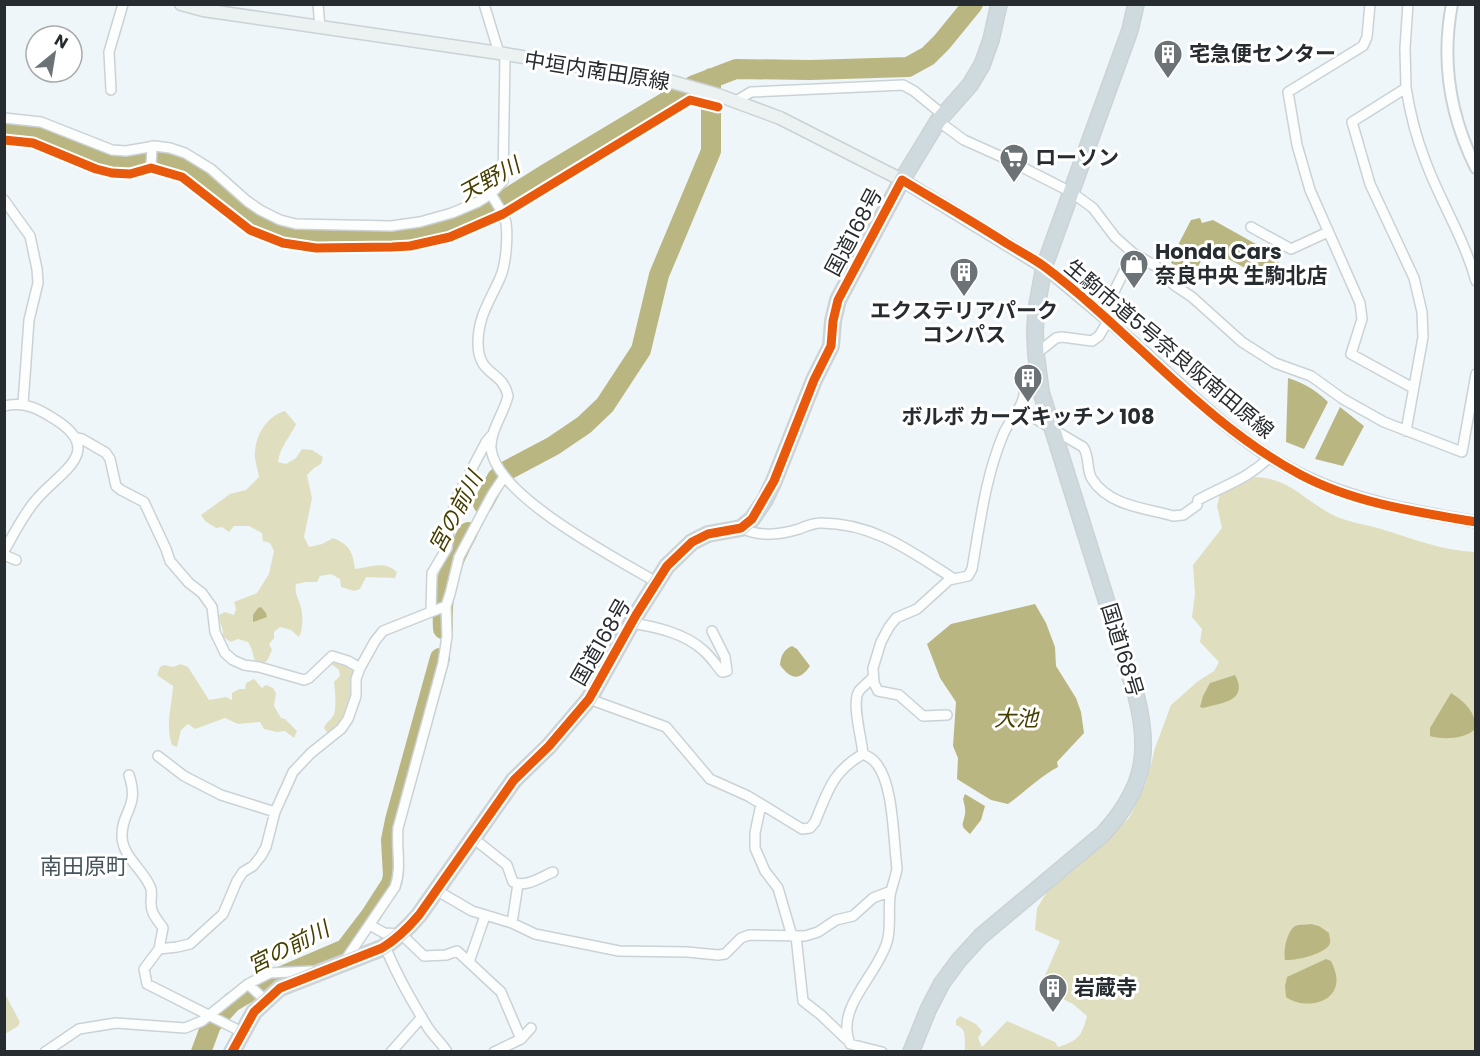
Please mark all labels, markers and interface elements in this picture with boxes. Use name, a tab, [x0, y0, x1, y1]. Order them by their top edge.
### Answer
north arrow	[24, 24, 84, 84]
text: N	[50, 28, 72, 54]
building icon: 宅急便センター	[1152, 38, 1184, 80]
place label: 宅急便センター	[1189, 39, 1336, 68]
street label: 中垣内南田原線	[522, 45, 672, 96]
supermarket icon: ローソン	[998, 142, 1030, 184]
place label: ローソン	[1035, 143, 1119, 172]
water label: 天野川	[453, 149, 527, 209]
street label: 国道168号	[818, 182, 889, 281]
place label: Honda Cars 奈良中央 生駒北店	[1155, 237, 1327, 290]
shop icon: Honda Cars 奈良中央 生駒北店	[1118, 248, 1150, 290]
street label: 生駒市道5号奈良阪南田原線	[1058, 252, 1280, 445]
building icon: エクステリアパーク コンパス	[948, 256, 980, 298]
place label: エクステリアパーク コンパス	[870, 296, 1058, 349]
building icon: ボルボ カーズキッチン 108	[1012, 362, 1044, 404]
place label: ボルボ カーズキッチン 108	[901, 402, 1155, 431]
water label: 宮の前川	[421, 464, 491, 558]
street label: 国道168号	[564, 593, 637, 691]
street label: 国道168号	[1095, 600, 1150, 700]
water label: 大池	[994, 703, 1040, 734]
district label: 南田原町	[40, 851, 128, 882]
water label: 宮の前川	[242, 913, 336, 981]
building icon: 岩蔵寺	[1037, 972, 1069, 1014]
place label: 岩蔵寺	[1074, 973, 1137, 1002]

